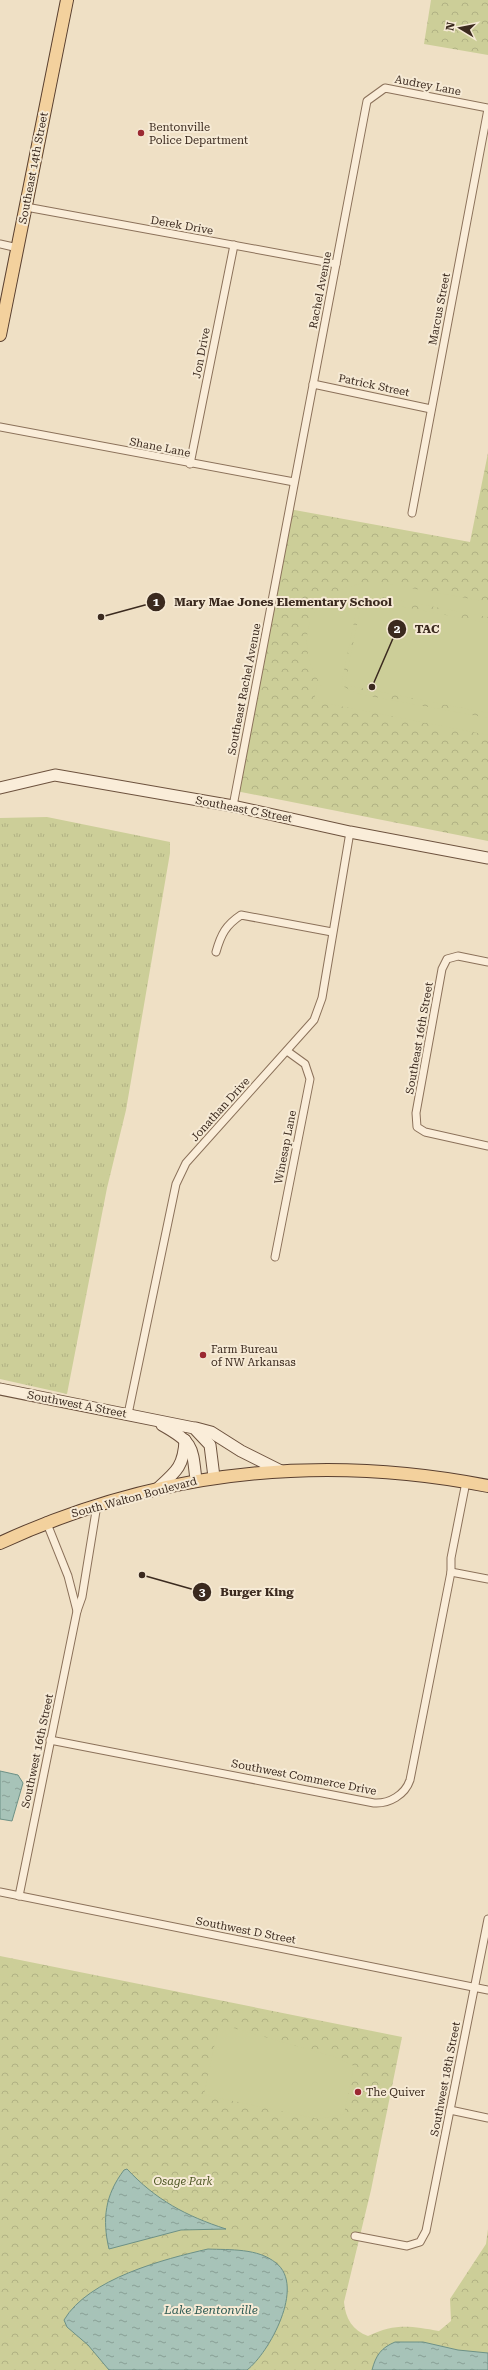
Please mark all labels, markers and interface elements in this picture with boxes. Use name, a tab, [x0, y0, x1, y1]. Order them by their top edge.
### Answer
north arrow	[440, 8, 480, 48]
text: N	[444, 21, 458, 32]
street label: Audrey Lane	[394, 73, 462, 98]
street label: Southeast 14th Street	[16, 111, 51, 225]
place label: Bentonville Police Department	[149, 121, 248, 147]
marker: Bentonville Police Department	[136, 128, 146, 138]
street label: Derek Drive	[150, 214, 214, 237]
street label: Rachel Avenue	[307, 250, 334, 330]
street label: Marcus Street	[426, 272, 453, 346]
street label: Jon Drive	[190, 327, 213, 380]
street label: Patrick Street	[337, 372, 411, 399]
street label: Shane Lane	[128, 435, 192, 460]
callout: Mary Mae Jones Elementary School	[146, 590, 400, 614]
text: 1	[153, 595, 160, 609]
text: Mary Mae Jones Elementary School	[174, 595, 392, 609]
callout: TAC	[387, 617, 448, 641]
street label: Southeast Rachel Avenue	[225, 622, 264, 756]
text: 2	[394, 622, 401, 636]
text: TAC	[415, 622, 440, 636]
street label: Southeast C Street	[195, 794, 293, 825]
street label: Southeast 16th Street	[403, 981, 436, 1095]
street label: Jonathan Drive	[188, 1075, 252, 1144]
street label: Winesap Lane	[272, 1109, 299, 1185]
place label: Farm Bureau of NW Arkansas	[211, 1343, 296, 1369]
marker: Farm Bureau of NW Arkansas	[198, 1350, 208, 1360]
street label: Southwest A Street	[26, 1388, 128, 1420]
street label: South Walton Boulevard	[70, 1474, 198, 1520]
callout: Burger King	[192, 1580, 302, 1604]
text: 3	[199, 1585, 206, 1599]
text: Burger King	[220, 1585, 294, 1599]
street label: Southwest 16th Street	[19, 1693, 56, 1809]
street label: Southwest Commerce Drive	[230, 1757, 378, 1798]
street label: Southwest D Street	[195, 1914, 297, 1947]
street label: Southwest 18th Street	[428, 2021, 463, 2138]
place label: The Quiver	[366, 2086, 426, 2099]
marker: The Quiver	[353, 2087, 363, 2097]
park label: Osage Park	[153, 2175, 213, 2188]
water label: Lake Bentonville	[163, 2303, 258, 2317]

